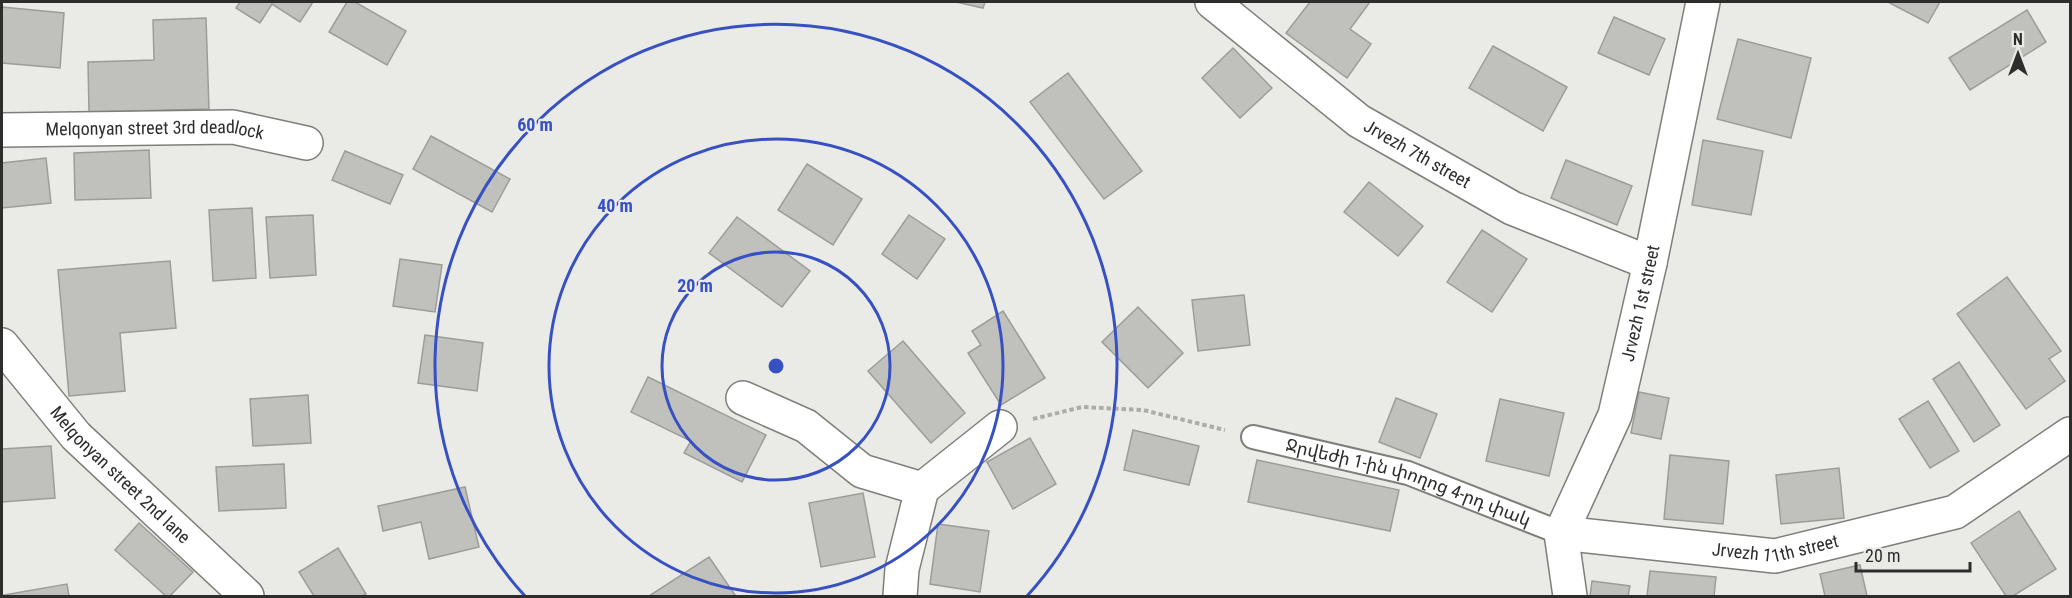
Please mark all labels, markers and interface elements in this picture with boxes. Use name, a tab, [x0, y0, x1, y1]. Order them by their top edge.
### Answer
north arrow	[1988, 24, 2048, 84]
text: N	[2013, 30, 2023, 49]
text: 60 m	[517, 114, 553, 135]
street label: Jrvezh 7th street	[1360, 115, 1474, 192]
street label: Melqonyan street 3rd deadlock	[45, 116, 266, 143]
text: 40 m	[597, 195, 633, 216]
street label: Jrvezh 1st street	[1617, 243, 1663, 363]
text: 20 m	[677, 275, 713, 296]
centre of rings	[766, 356, 786, 376]
street label: Melqonyan street 2nd lane	[46, 402, 195, 548]
street label: Ջրվեժի 1-ին փողոց 4-րդ փակ	[1284, 434, 1534, 530]
street label: Jrvezh 11th street	[1711, 530, 1840, 566]
scale bar	[1856, 535, 1970, 573]
text: 20 m	[1865, 545, 1900, 566]

